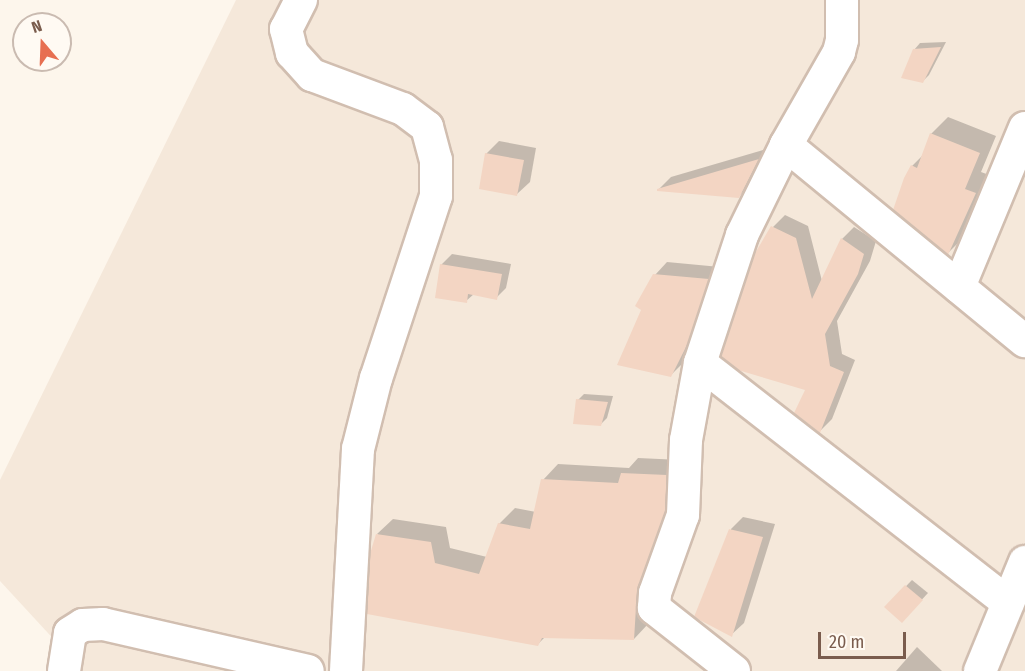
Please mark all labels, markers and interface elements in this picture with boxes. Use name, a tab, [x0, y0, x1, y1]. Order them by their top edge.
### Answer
north arrow	[12, 12, 72, 72]
text: N	[29, 16, 44, 37]
scale bar	[821, 620, 910, 658]
text: 20 m	[829, 631, 864, 653]

